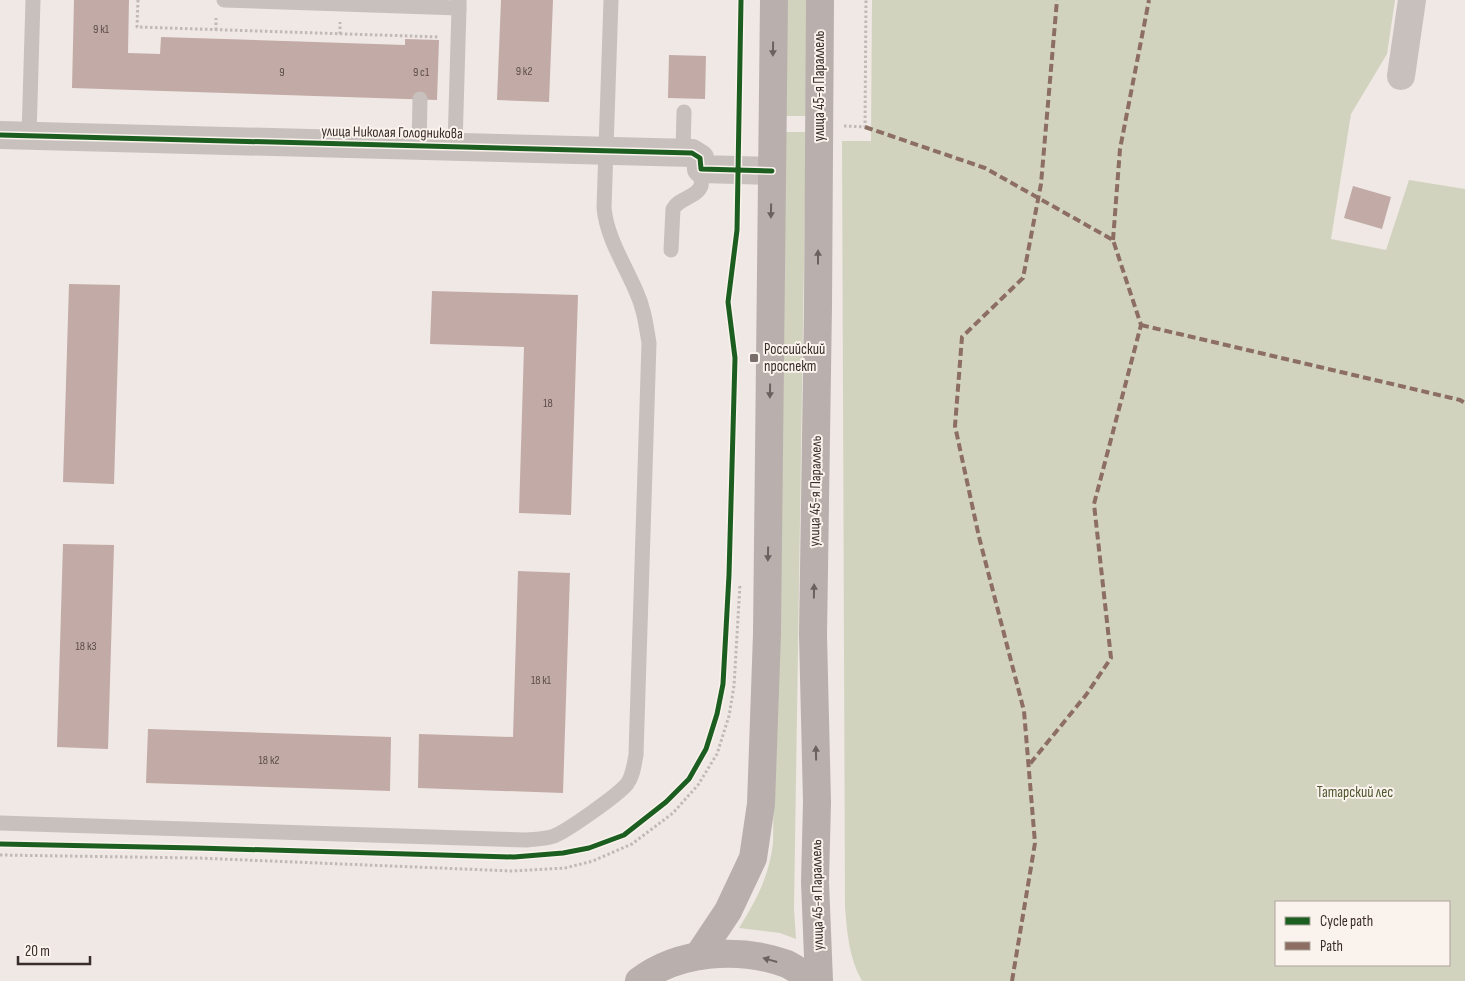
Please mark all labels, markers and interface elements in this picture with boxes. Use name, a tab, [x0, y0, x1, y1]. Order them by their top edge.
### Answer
house number: 9 к1	[93, 22, 110, 37]
street label: улица 45-я Параллель	[810, 30, 829, 142]
one-way arrow	[769, 41, 777, 57]
house number: 9 к2	[516, 64, 532, 79]
house number: 9	[279, 65, 285, 80]
house number: 9 с1	[413, 65, 430, 80]
street label: улица Николая Голодникова	[321, 122, 463, 143]
one-way arrow	[767, 203, 775, 219]
one-way arrow	[814, 249, 822, 265]
place label: Российский проспект	[764, 340, 825, 376]
marker: Российский проспект	[748, 352, 760, 364]
one-way arrow	[765, 383, 773, 399]
house number: 18	[543, 396, 553, 411]
street label: улица 45-я Параллель	[805, 435, 826, 547]
one-way arrow	[764, 546, 772, 562]
one-way arrow	[810, 582, 818, 598]
house number: 18 к3	[76, 639, 96, 654]
house number: 18 к1	[531, 673, 552, 688]
one-way arrow	[811, 745, 819, 761]
house number: 18 к2	[259, 753, 279, 768]
park label: Татарский лес	[1317, 783, 1393, 802]
street label: улица 45-я Параллель	[807, 839, 828, 951]
legend	[1275, 901, 1450, 966]
text: Cycle path	[1320, 912, 1373, 931]
scale bar	[18, 934, 90, 966]
text: Path	[1320, 937, 1343, 956]
text: 20 m	[25, 942, 50, 961]
one-way arrow	[763, 955, 778, 963]

